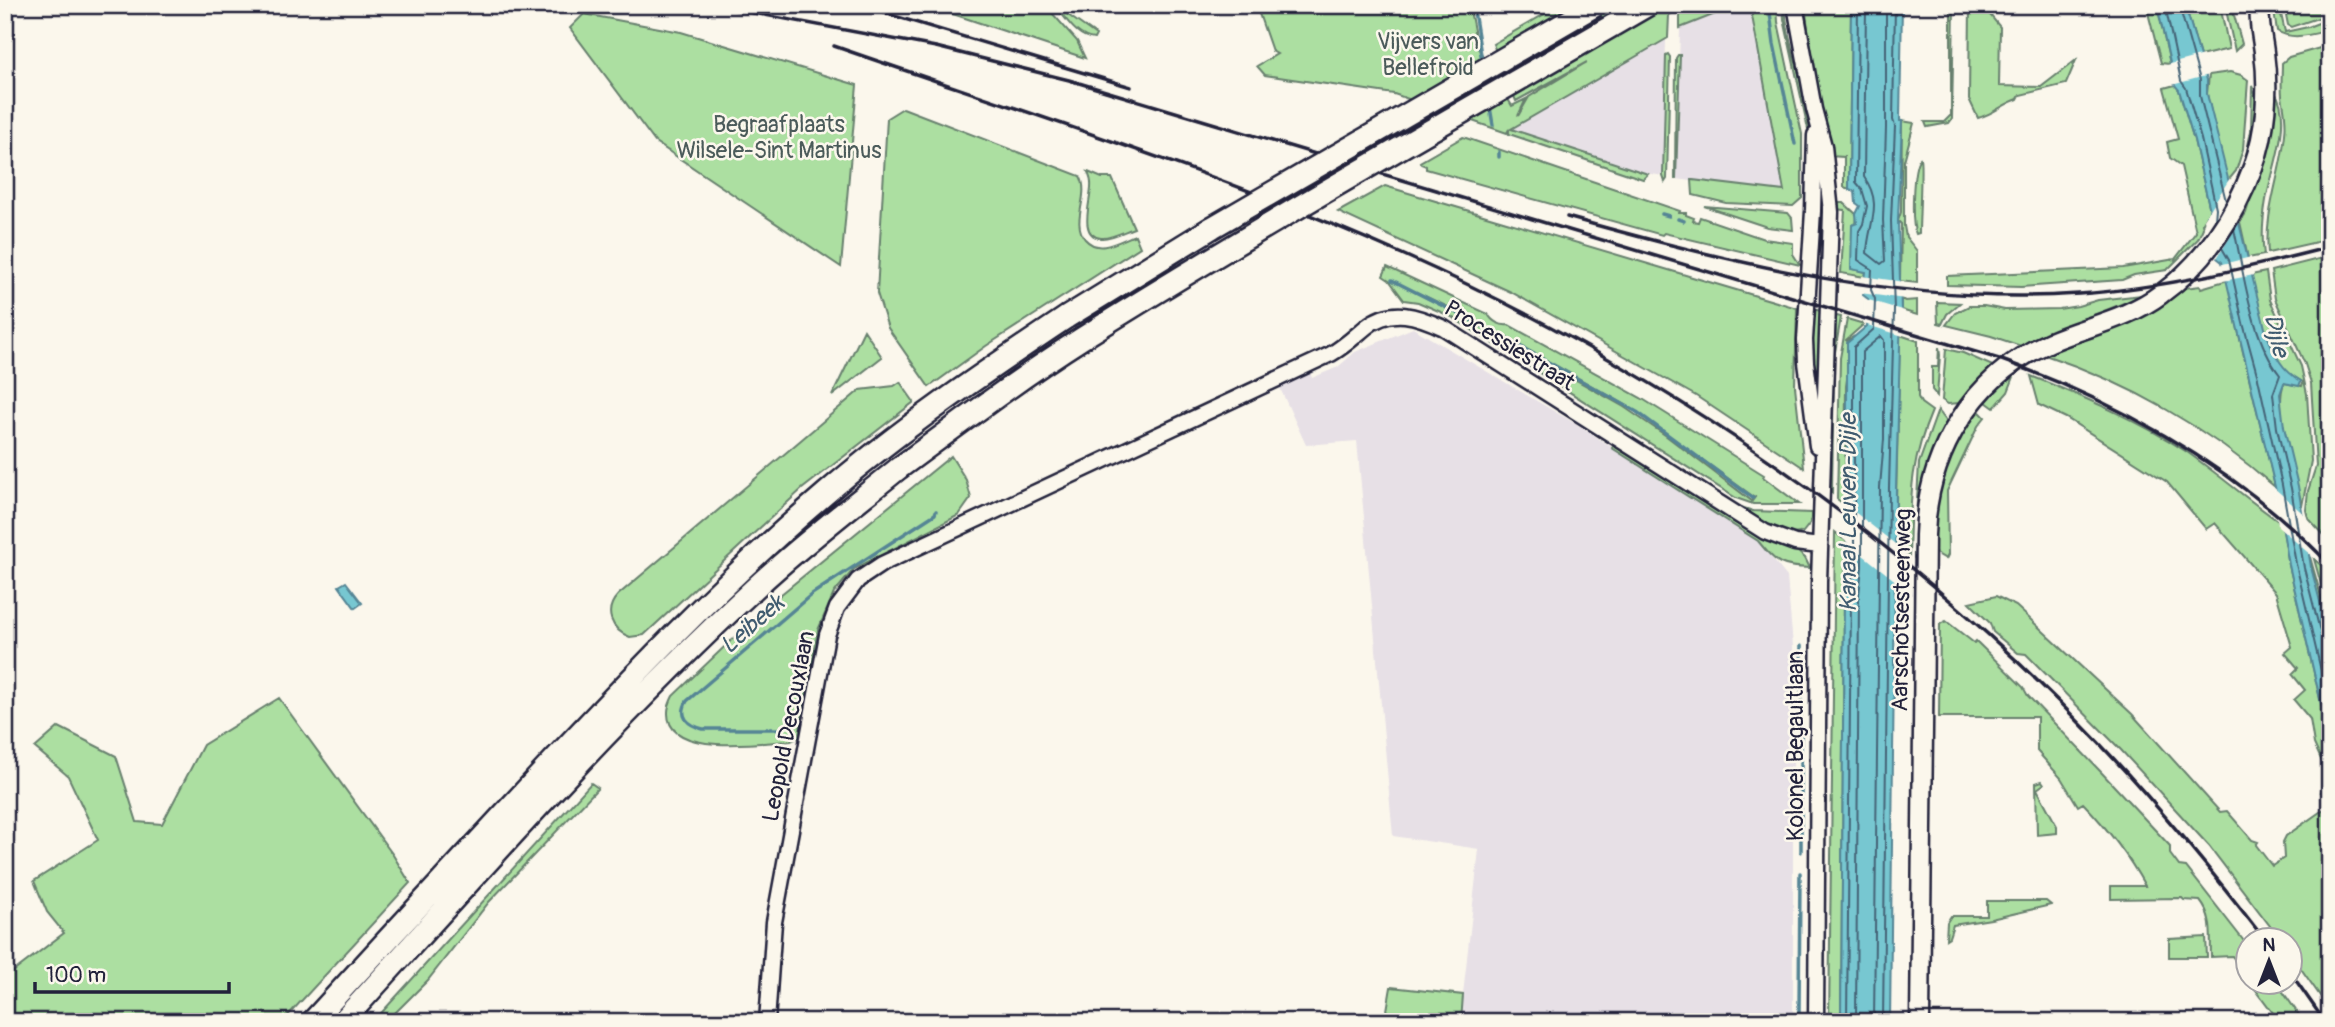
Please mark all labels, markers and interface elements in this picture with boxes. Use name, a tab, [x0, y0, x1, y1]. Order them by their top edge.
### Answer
park label: Vijvers van Bellefroid	[1377, 27, 1479, 82]
park label: Begraafplaats Wilsele-Sint Martinus	[676, 110, 882, 165]
street label: Processiestraat	[1439, 294, 1581, 398]
water label: Dijle	[2258, 311, 2296, 361]
water label: Kanaal Leuven-Dijle	[1834, 412, 1863, 612]
street label: Aarschotsesteenweg	[1885, 508, 1918, 712]
water label: Leibeek	[714, 587, 792, 660]
street label: Leopold Decouxlaan	[756, 628, 821, 824]
street label: Kolonel Begaultlaan	[1781, 651, 1810, 841]
north arrow	[2234, 926, 2304, 996]
text: N	[2263, 933, 2276, 957]
scale bar	[35, 950, 229, 994]
text: 100 m	[46, 962, 106, 989]

